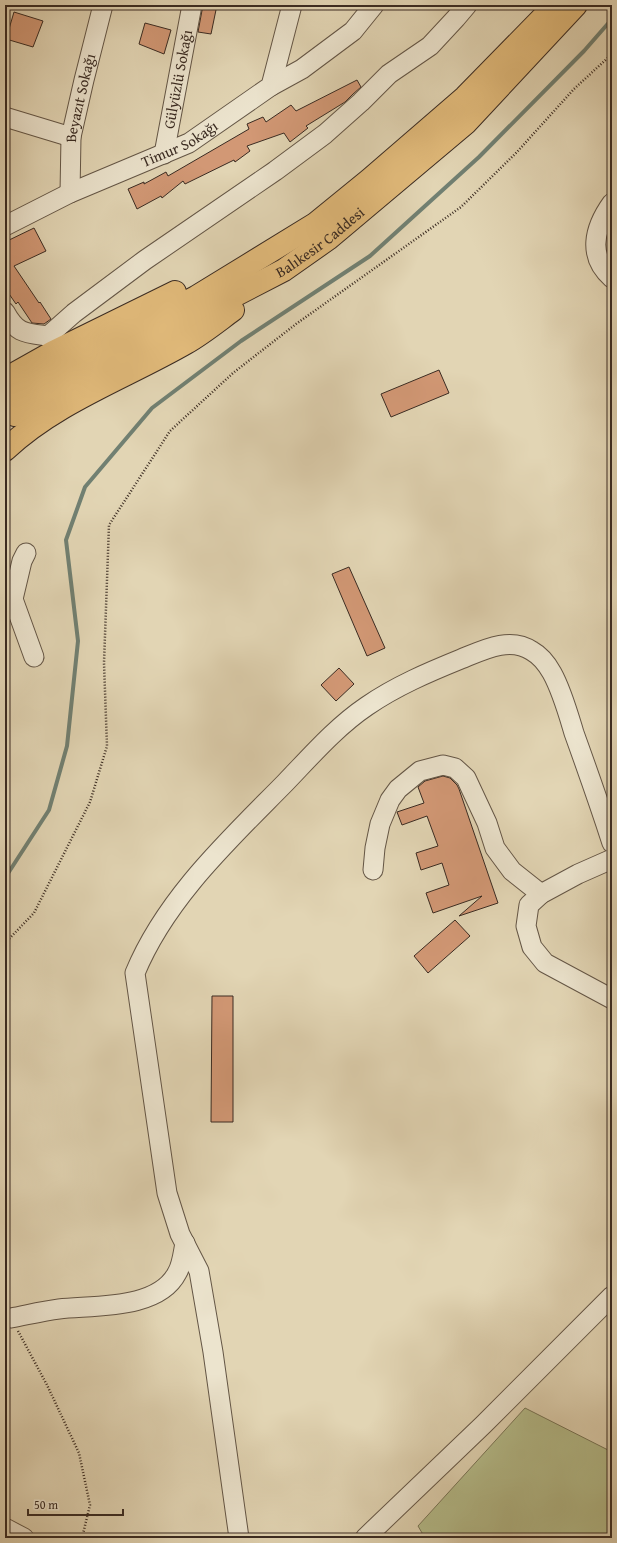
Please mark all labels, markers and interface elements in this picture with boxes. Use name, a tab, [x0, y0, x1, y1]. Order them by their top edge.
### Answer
street label: Gülyüzlü Sokağı	[158, 28, 197, 130]
street label: Beyazıt Sokağı	[60, 51, 100, 143]
street label: Timur Sokağı	[138, 115, 222, 172]
street label: Balıkesir Caddesi	[272, 202, 369, 283]
scale bar	[28, 1491, 123, 1517]
text: 50 m	[34, 1496, 58, 1513]

